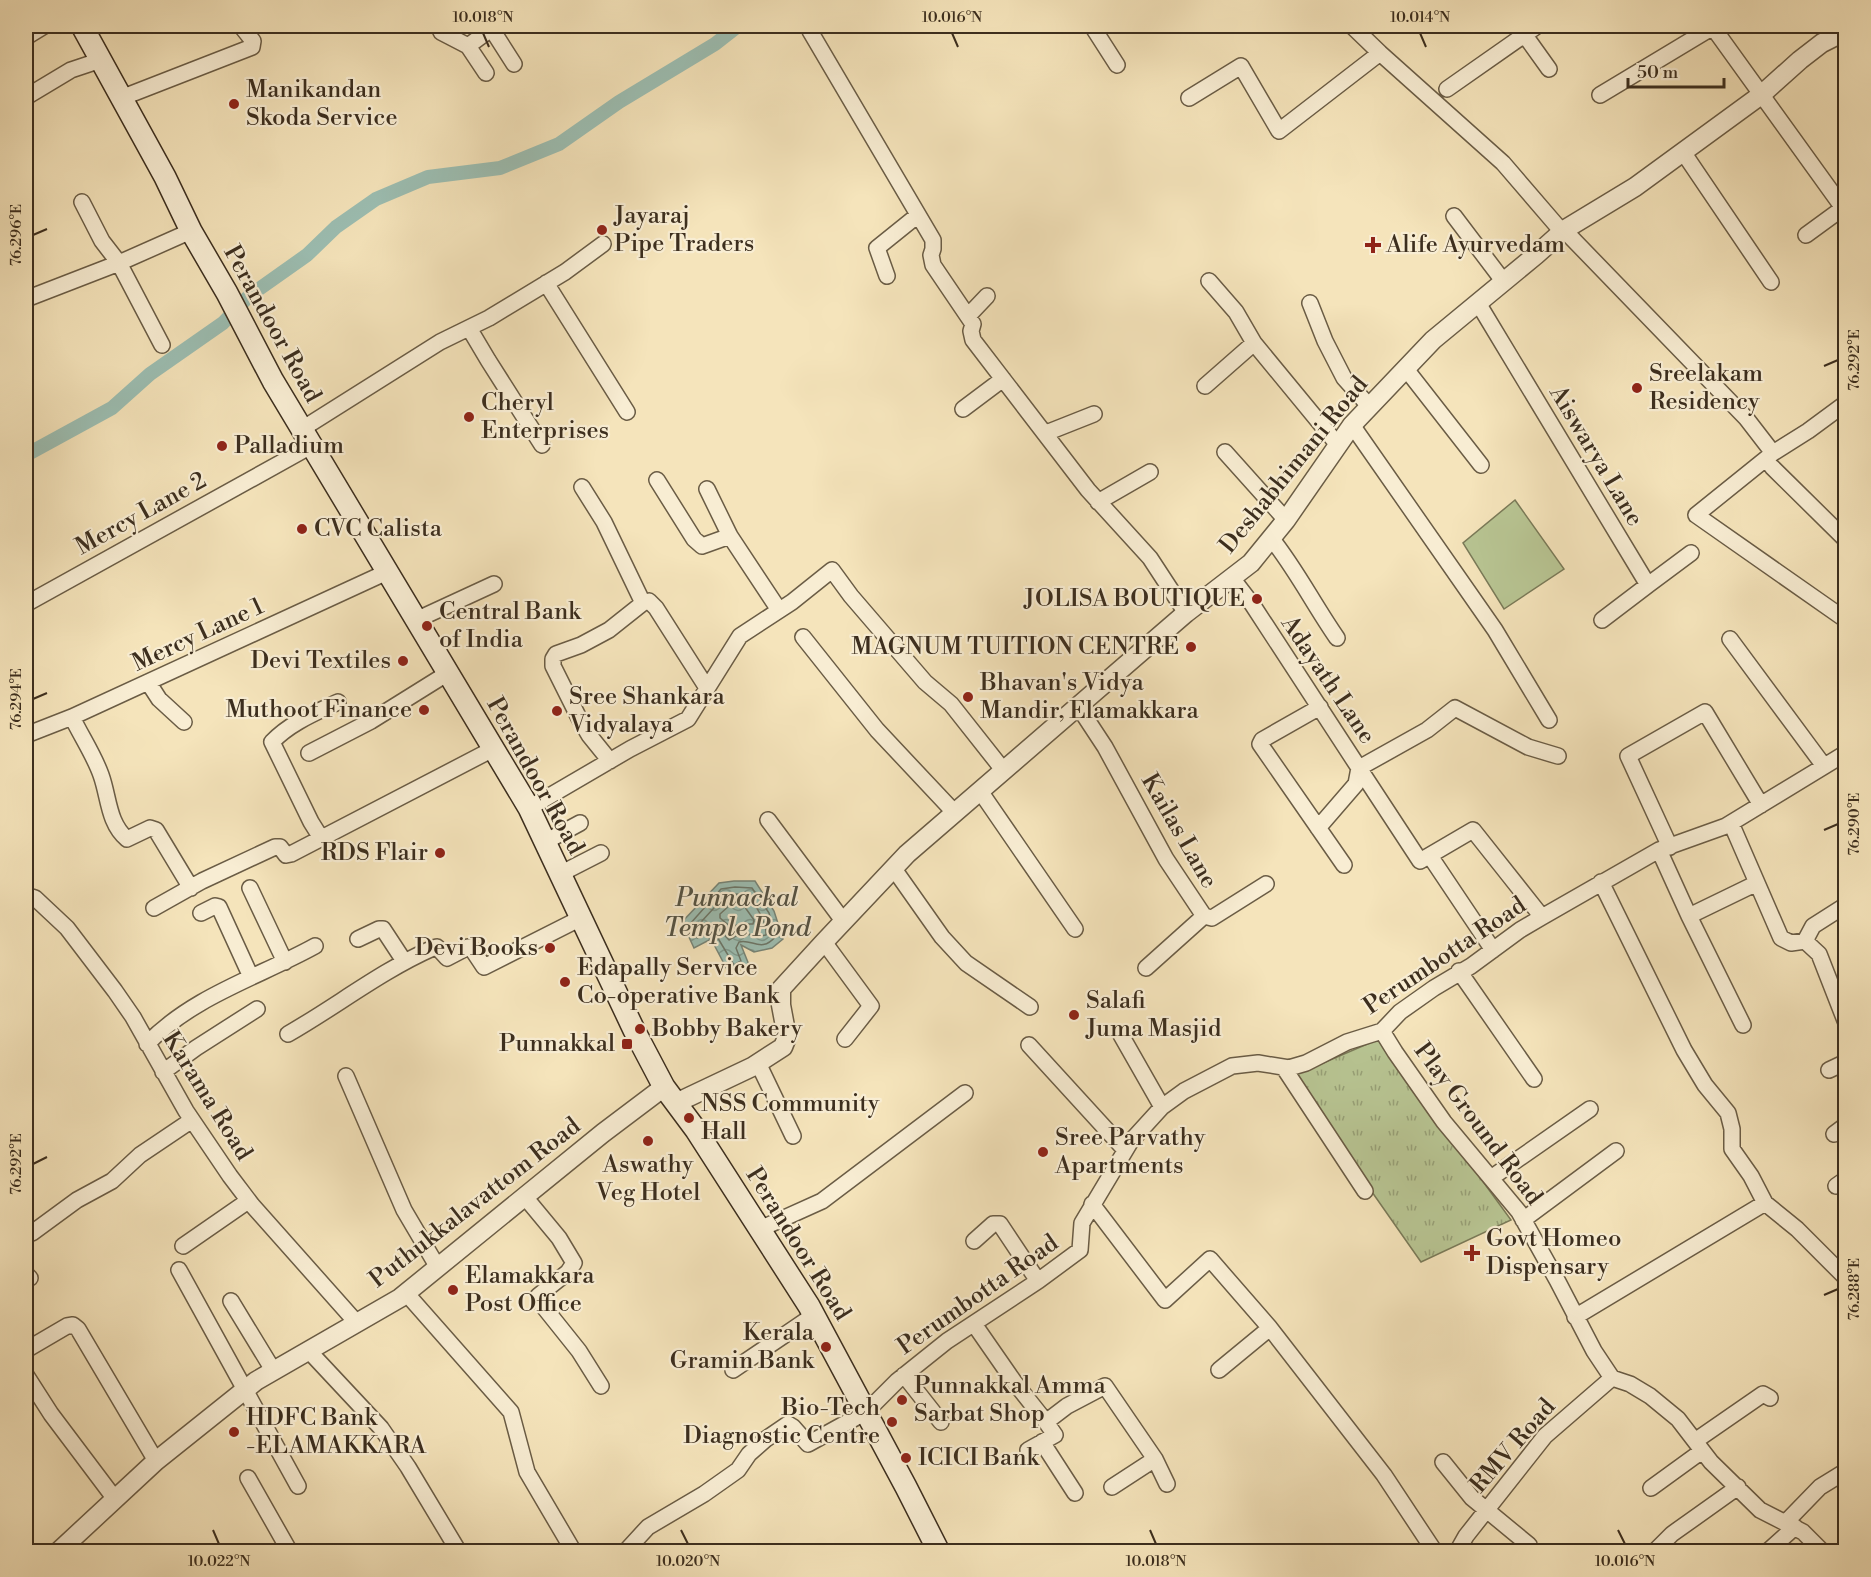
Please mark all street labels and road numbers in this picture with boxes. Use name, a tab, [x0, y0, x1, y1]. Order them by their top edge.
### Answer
street label: Perandoor Road	[216, 240, 328, 408]
street label: Deshabhimani Road	[1213, 370, 1375, 560]
street label: Aiswarya Lane	[1542, 379, 1650, 532]
street label: Mercy Lane 2	[70, 466, 212, 562]
street label: Mercy Lane 1	[127, 591, 269, 679]
street label: Adayath Lane	[1274, 609, 1382, 750]
street label: Perandoor Road	[479, 692, 591, 860]
street label: Kailas Lane	[1134, 768, 1224, 894]
street label: Perumbotta Road	[1358, 890, 1532, 1022]
street label: Karama Road	[155, 1026, 259, 1166]
street label: Play Ground Road	[1407, 1037, 1549, 1211]
street label: Puthukkalavattom Road	[363, 1111, 587, 1295]
street label: Perandoor Road	[739, 1162, 857, 1327]
street label: Perumbotta Road	[892, 1228, 1065, 1362]
street label: RMV Road	[1464, 1392, 1562, 1499]

